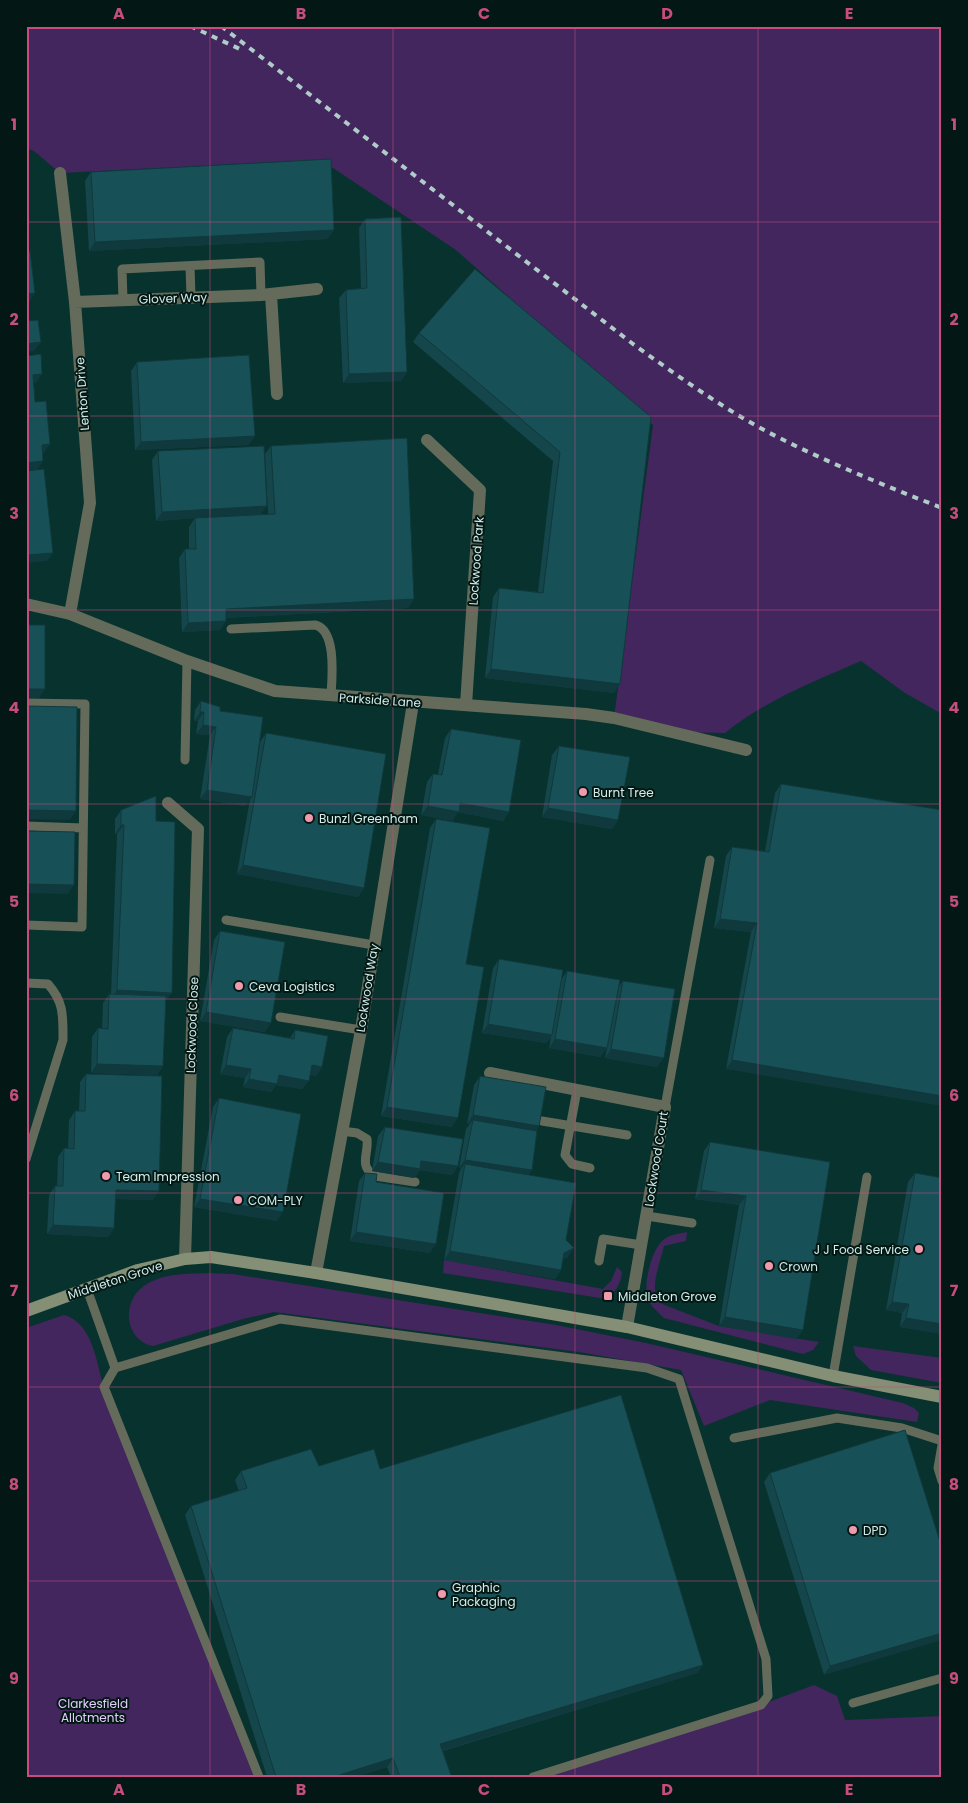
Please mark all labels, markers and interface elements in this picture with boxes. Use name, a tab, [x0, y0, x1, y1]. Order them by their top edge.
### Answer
text: A	[113, 2, 125, 25]
text: B	[296, 2, 306, 25]
text: C	[478, 2, 490, 25]
text: D	[661, 2, 673, 25]
text: E	[845, 2, 853, 25]
text: 1	[11, 113, 17, 136]
text: 1	[951, 113, 957, 136]
street label: Glover Way	[139, 288, 208, 308]
text: 2	[9, 308, 19, 331]
text: 2	[949, 308, 959, 331]
street label: Lenton Drive	[71, 357, 93, 431]
text: 3	[9, 502, 19, 525]
text: 3	[949, 502, 959, 525]
street label: Lockwood Park	[464, 515, 488, 606]
street label: Parkside Lane	[338, 689, 422, 711]
text: 4	[9, 696, 20, 719]
text: 4	[949, 696, 960, 719]
place label: Burnt Tree	[593, 784, 654, 801]
marker: Burnt Tree	[577, 786, 589, 798]
place label: Bunzl Greenham	[319, 810, 418, 827]
marker: Bunzl Greenham	[303, 812, 315, 824]
text: 5	[9, 890, 19, 913]
text: 5	[949, 890, 959, 913]
street label: Lockwood Way	[352, 942, 382, 1033]
street label: Lockwood Close	[182, 977, 202, 1073]
place label: Ceva Logistics	[249, 978, 335, 995]
marker: Ceva Logistics	[233, 980, 245, 992]
text: 6	[9, 1084, 19, 1107]
text: 6	[949, 1084, 959, 1107]
street label: Lockwood Court	[640, 1110, 672, 1208]
place label: Team Impression	[116, 1168, 220, 1185]
marker: Team Impression	[100, 1170, 112, 1182]
place label: COM-PLY	[248, 1192, 303, 1209]
marker: COM-PLY	[232, 1194, 244, 1206]
place label: J J Food Service	[814, 1241, 909, 1258]
marker: J J Food Service	[913, 1243, 925, 1255]
street label: Middleton Grove	[66, 1257, 164, 1303]
place label: Crown	[779, 1258, 818, 1275]
marker: Crown	[763, 1260, 775, 1272]
text: 7	[10, 1279, 19, 1302]
text: 7	[950, 1279, 959, 1302]
place label: Middleton Grove	[618, 1288, 717, 1305]
marker: Middleton Grove	[602, 1290, 614, 1302]
text: 8	[9, 1473, 19, 1496]
text: 8	[949, 1473, 959, 1496]
place label: DPD	[863, 1522, 887, 1539]
marker: DPD	[847, 1524, 859, 1536]
place label: Graphic Packaging	[452, 1579, 516, 1610]
marker: Graphic Packaging	[436, 1588, 448, 1600]
text: 9	[9, 1667, 19, 1690]
text: 9	[949, 1667, 959, 1690]
park label: Clarkesfield Allotments	[58, 1695, 128, 1726]
text: A	[113, 1778, 125, 1801]
text: B	[296, 1778, 306, 1801]
text: C	[478, 1778, 490, 1801]
text: D	[661, 1778, 673, 1801]
text: E	[845, 1778, 853, 1801]

